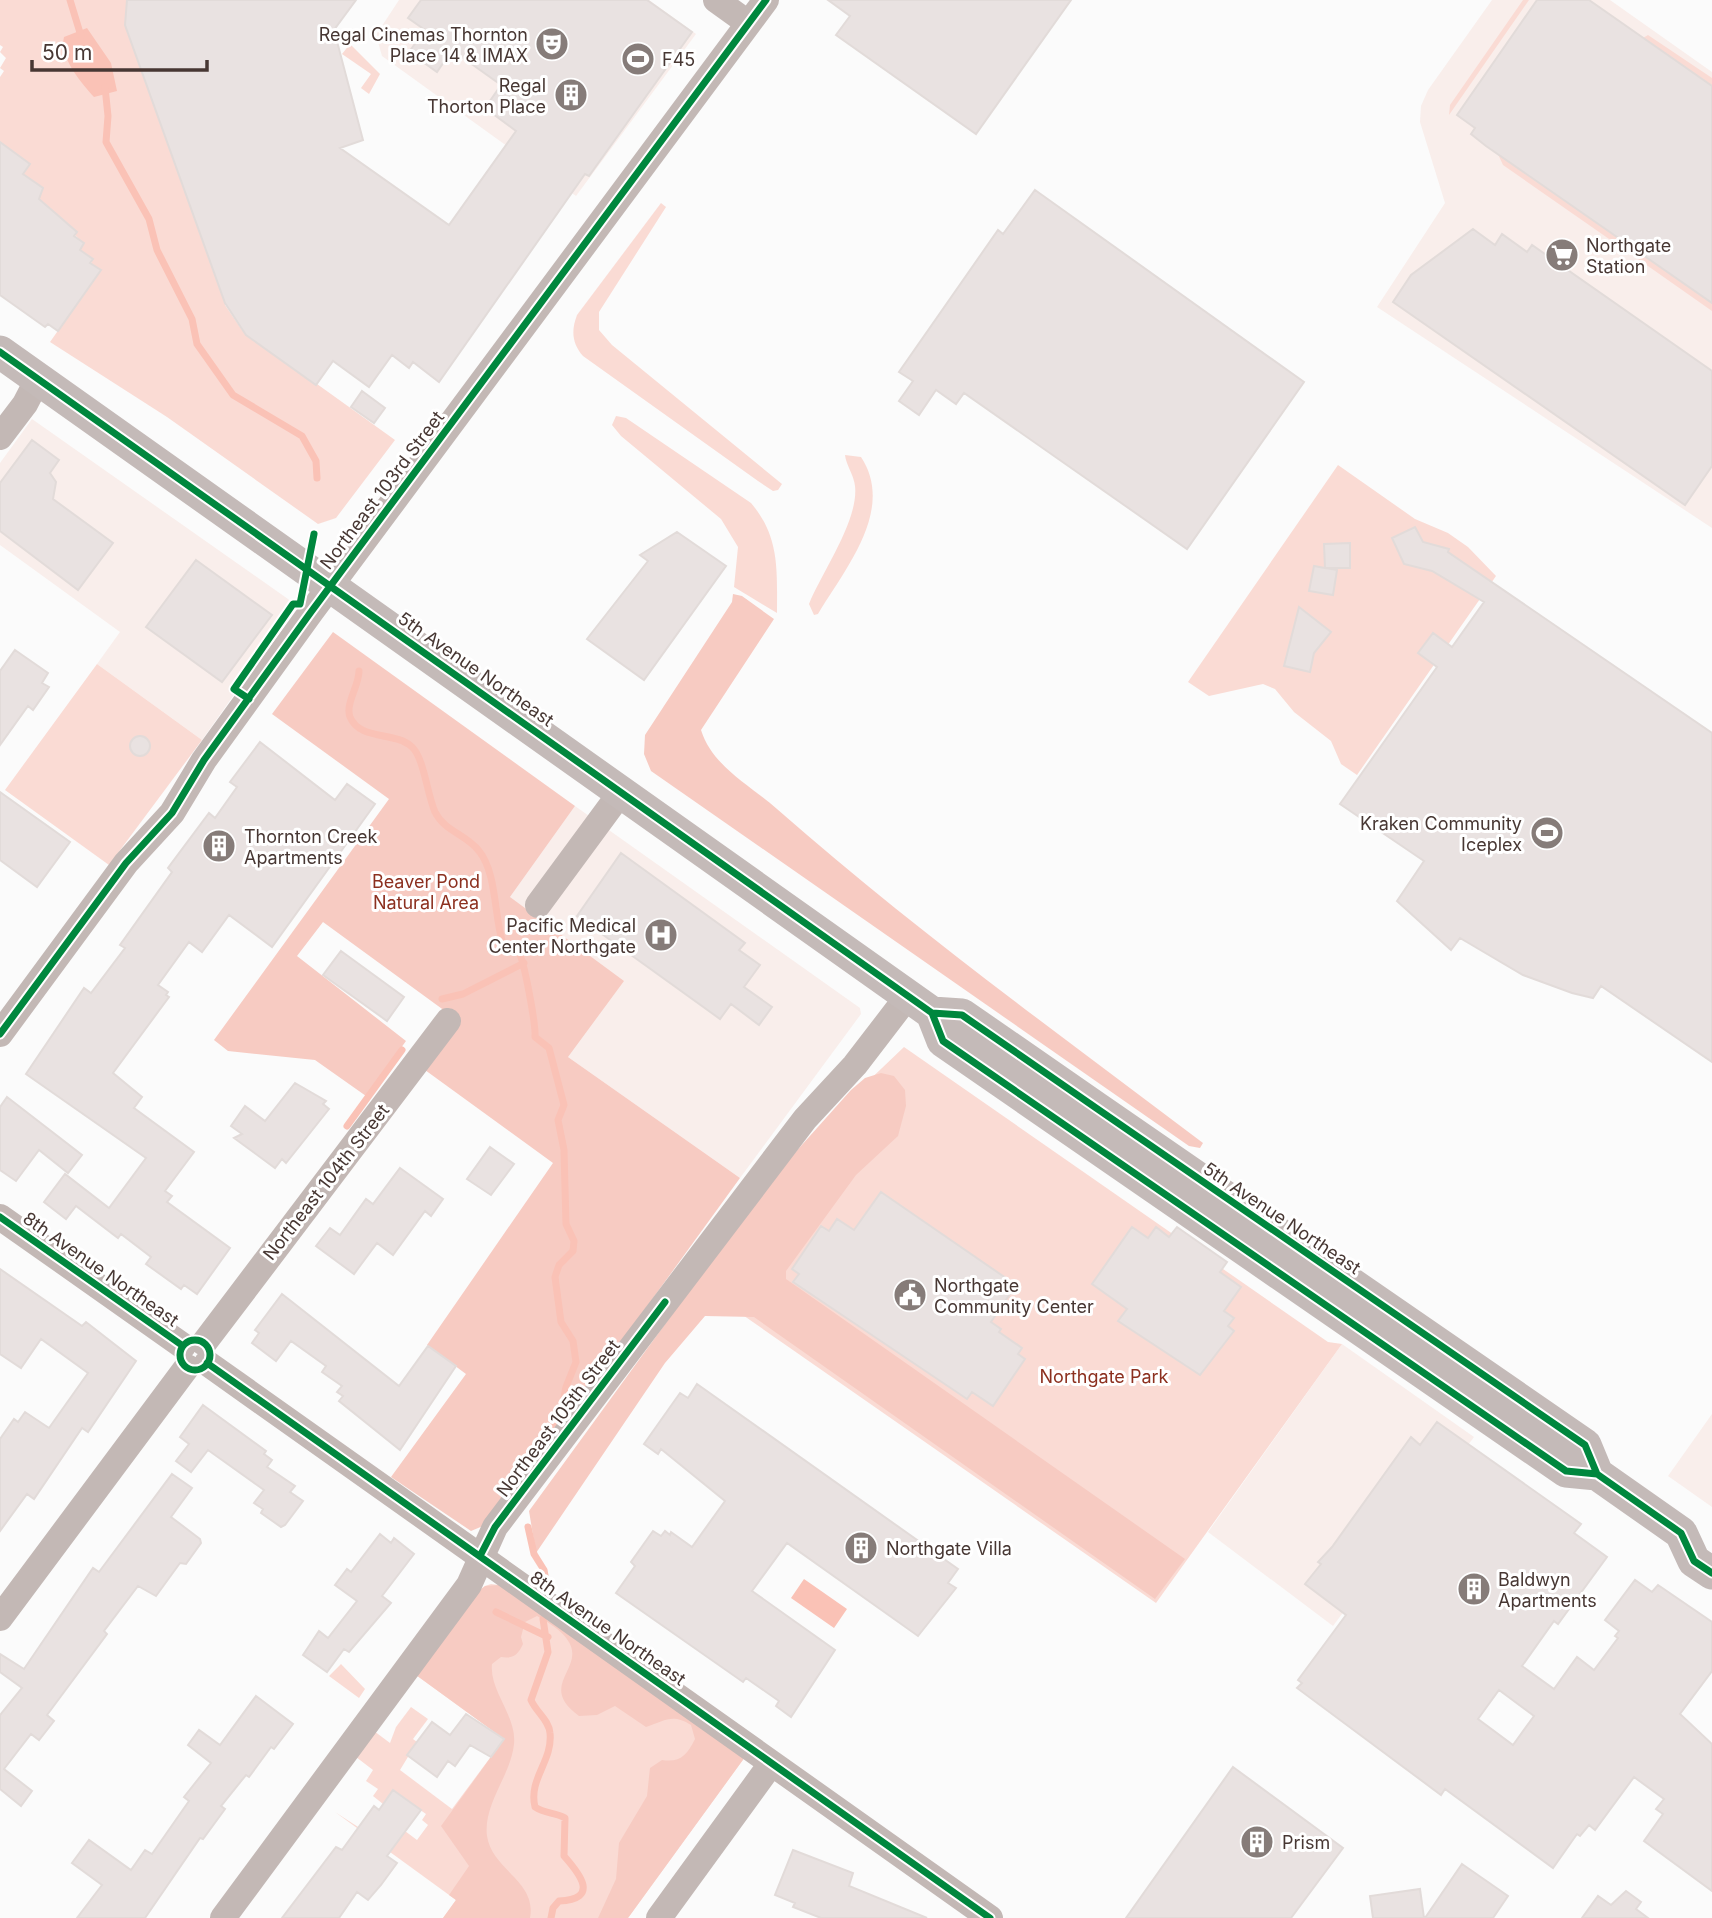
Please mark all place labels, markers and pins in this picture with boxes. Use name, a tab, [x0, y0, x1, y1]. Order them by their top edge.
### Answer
place label: Regal Cinemas Thornton Place 14 & IMAX	[319, 24, 528, 66]
theatre icon: Regal Cinemas Thornton Place 14 & IMAX	[533, 25, 571, 63]
sports icon: F45	[619, 40, 657, 78]
place label: F45	[662, 49, 695, 70]
place label: Regal Thorton Place	[427, 75, 546, 117]
building icon: Regal Thorton Place	[552, 76, 590, 114]
place label: Northgate Station	[1586, 235, 1671, 277]
supermarket icon: Northgate Station	[1543, 236, 1581, 274]
place label: Kraken Community Iceplex	[1360, 813, 1522, 855]
sports icon: Kraken Community Iceplex	[1528, 814, 1566, 852]
place label: Thornton Creek Apartments	[244, 826, 378, 868]
building icon: Thornton Creek Apartments	[200, 827, 238, 865]
place label: Pacific Medical Center Northgate	[488, 915, 636, 957]
hospital icon: Pacific Medical Center Northgate	[642, 916, 680, 954]
place label: Northgate Community Center	[934, 1275, 1094, 1317]
public building icon: Northgate Community Center	[891, 1276, 929, 1314]
building icon: Northgate Villa	[842, 1529, 880, 1567]
place label: Northgate Villa	[886, 1538, 1012, 1559]
place label: Baldwyn Apartments	[1498, 1569, 1597, 1611]
building icon: Baldwyn Apartments	[1455, 1570, 1493, 1608]
building icon: Prism	[1238, 1823, 1276, 1861]
place label: Prism	[1282, 1832, 1330, 1853]

